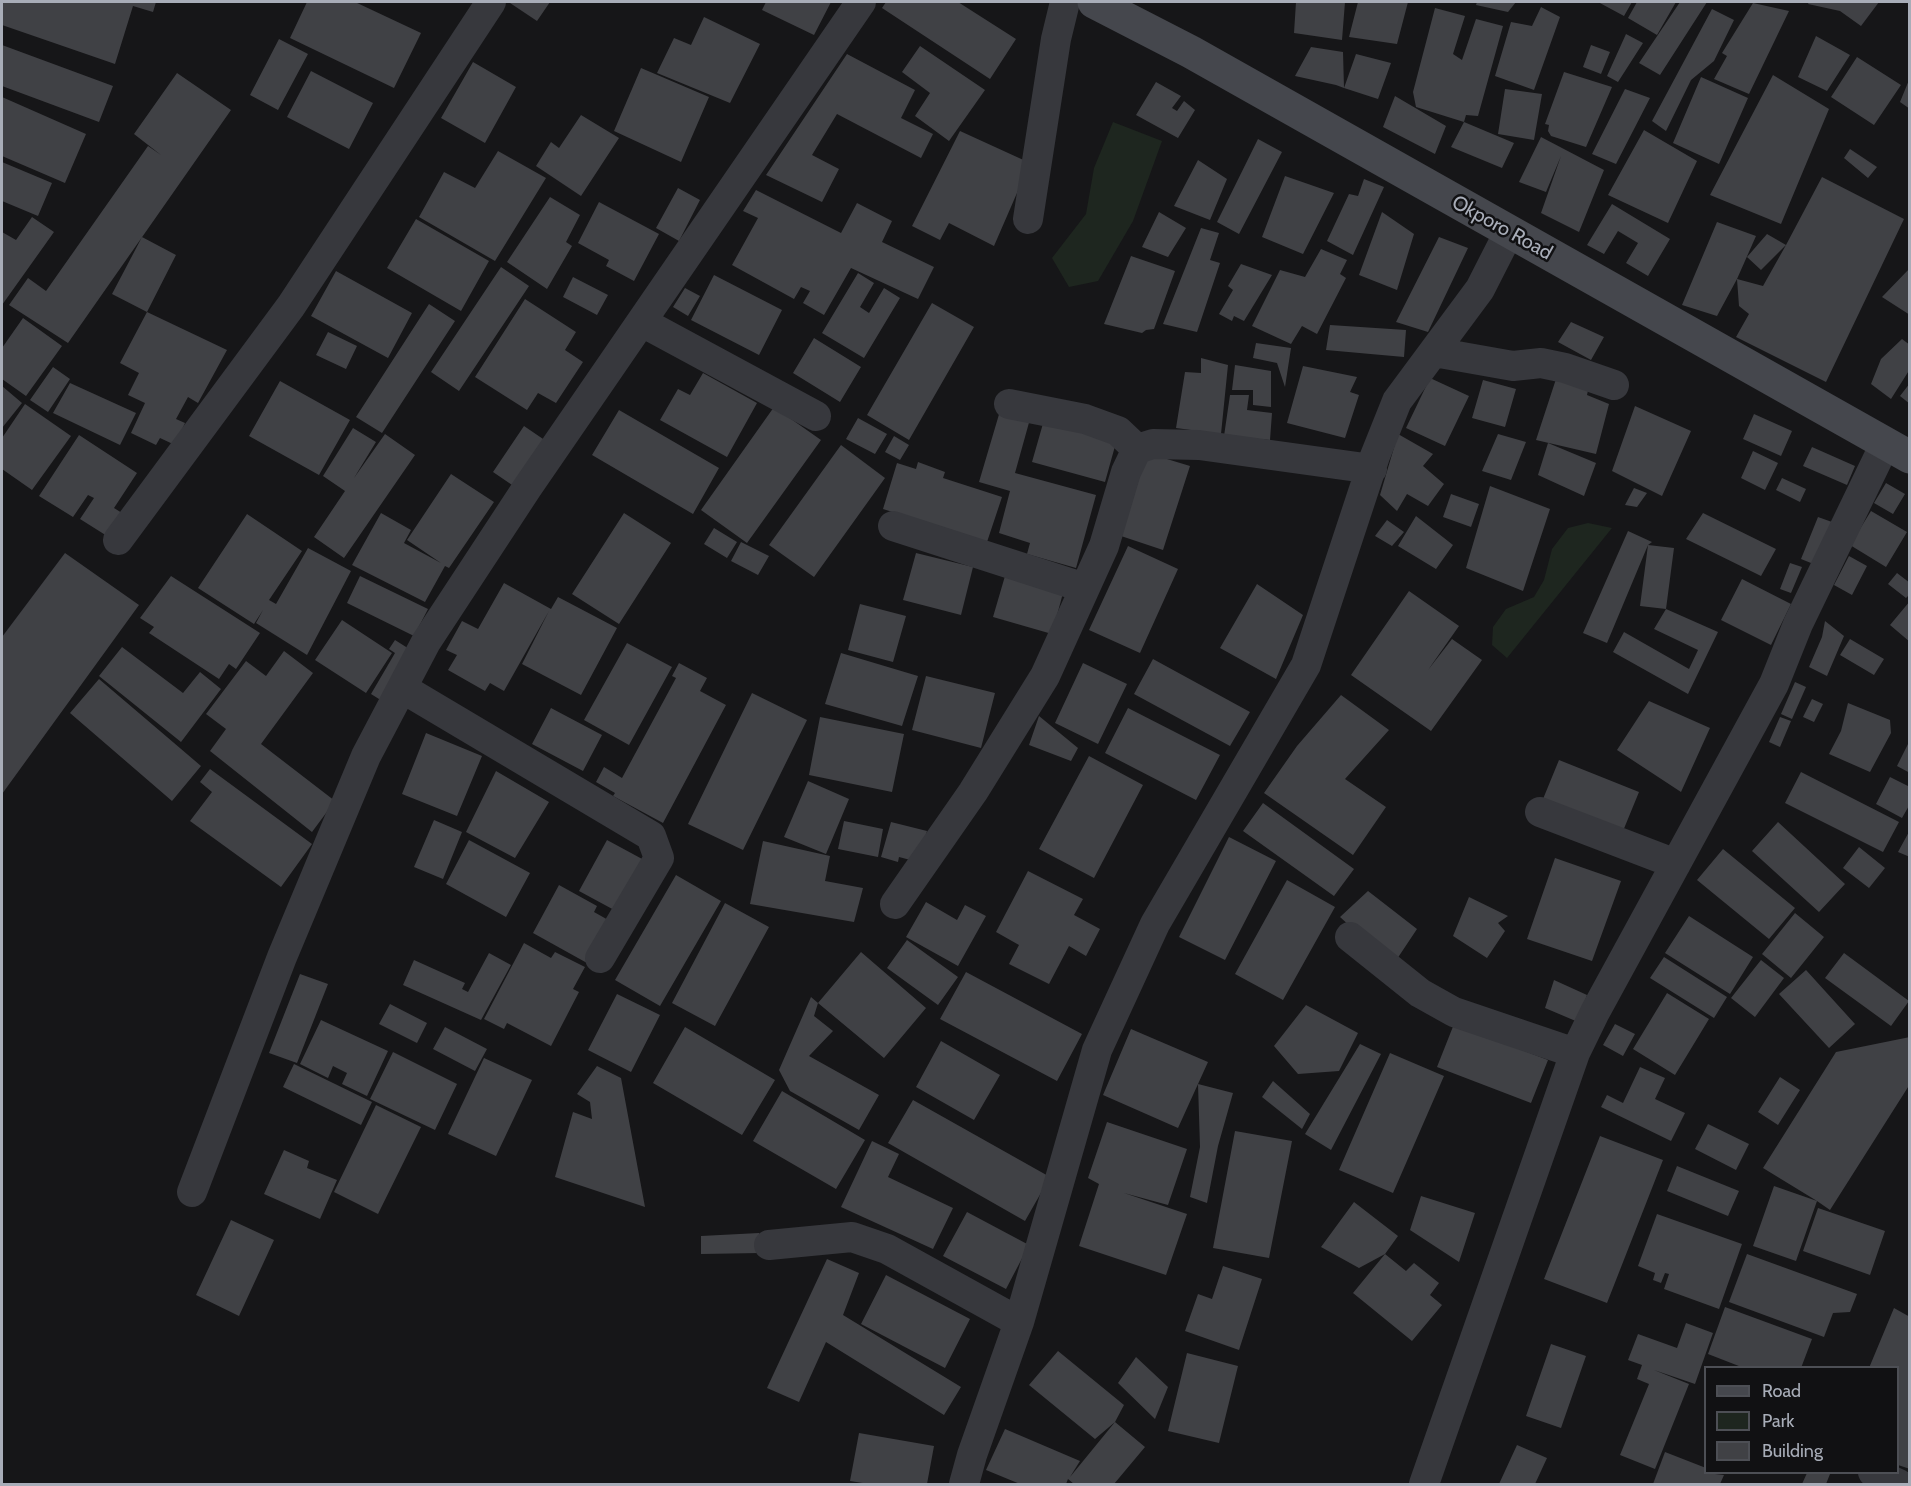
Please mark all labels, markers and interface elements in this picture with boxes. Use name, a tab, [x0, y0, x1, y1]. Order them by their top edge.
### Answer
street label: Okporo Road	[1448, 191, 1556, 265]
legend	[1704, 1366, 1899, 1474]
text: Road	[1762, 1380, 1801, 1402]
text: Park	[1762, 1410, 1794, 1432]
text: Building	[1762, 1440, 1823, 1462]

